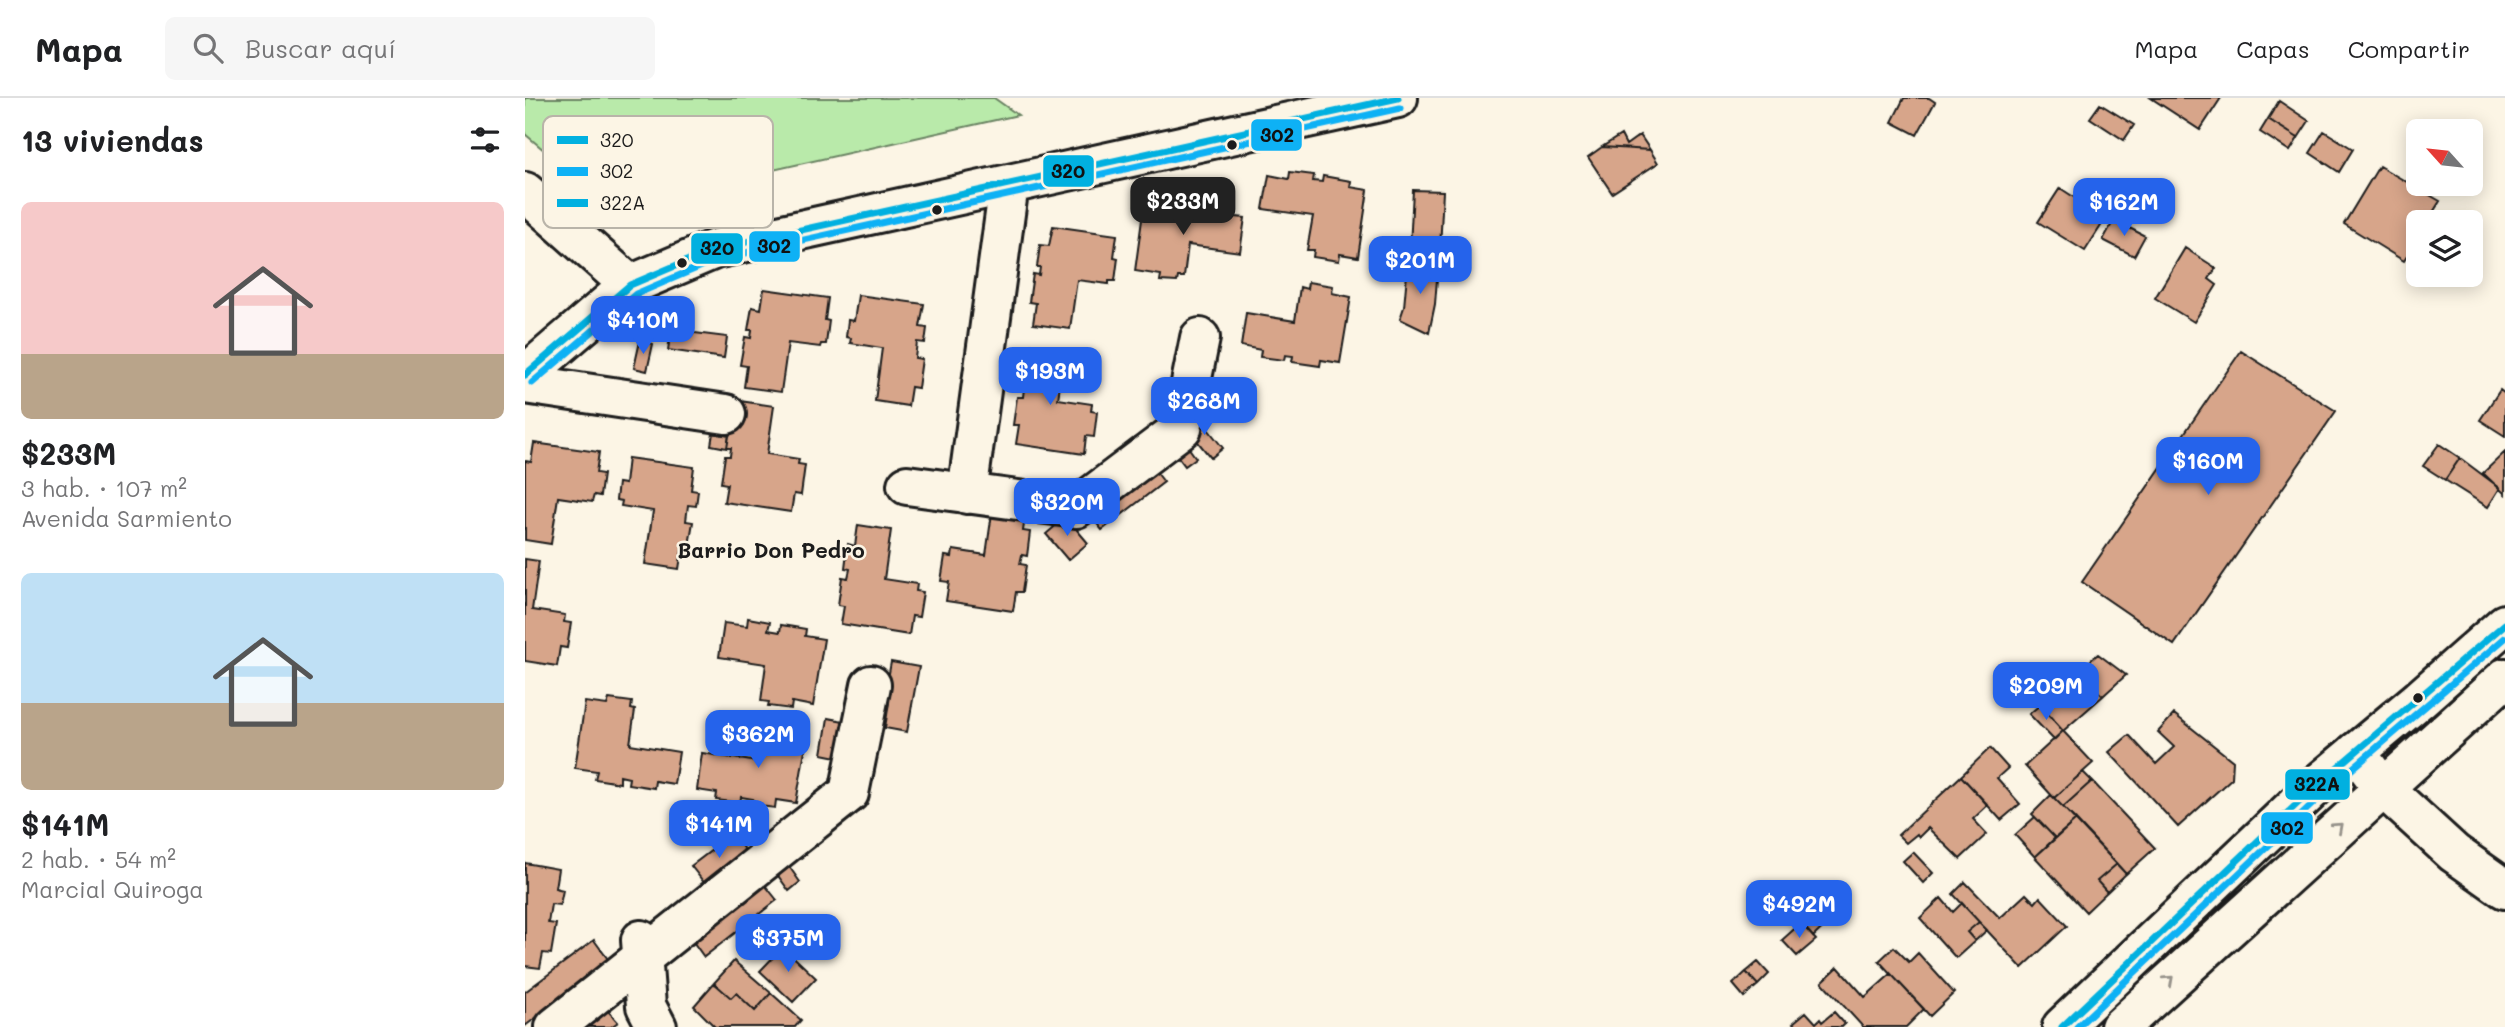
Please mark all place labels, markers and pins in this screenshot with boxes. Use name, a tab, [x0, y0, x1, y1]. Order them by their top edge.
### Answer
unlabelled marker	[1225, 138, 1239, 152]
pin: $233M	[1134, 178, 1232, 237]
pin: $162M	[2075, 178, 2173, 238]
unlabelled marker	[930, 203, 944, 217]
pin: $201M	[1371, 236, 1469, 296]
unlabelled marker	[675, 256, 689, 270]
pin: $410M	[594, 296, 692, 356]
pin: $193M	[1001, 348, 1099, 407]
pin: $268M	[1155, 378, 1253, 437]
pin: $160M	[2159, 438, 2257, 497]
pin: $320M	[1018, 478, 1116, 538]
pin: $209M	[1997, 662, 2095, 722]
unlabelled marker	[2411, 691, 2425, 705]
pin: $362M	[709, 710, 807, 770]
pin: $141M	[670, 800, 768, 860]
pin: $492M	[1750, 880, 1848, 940]
pin: $375M	[739, 914, 837, 974]

